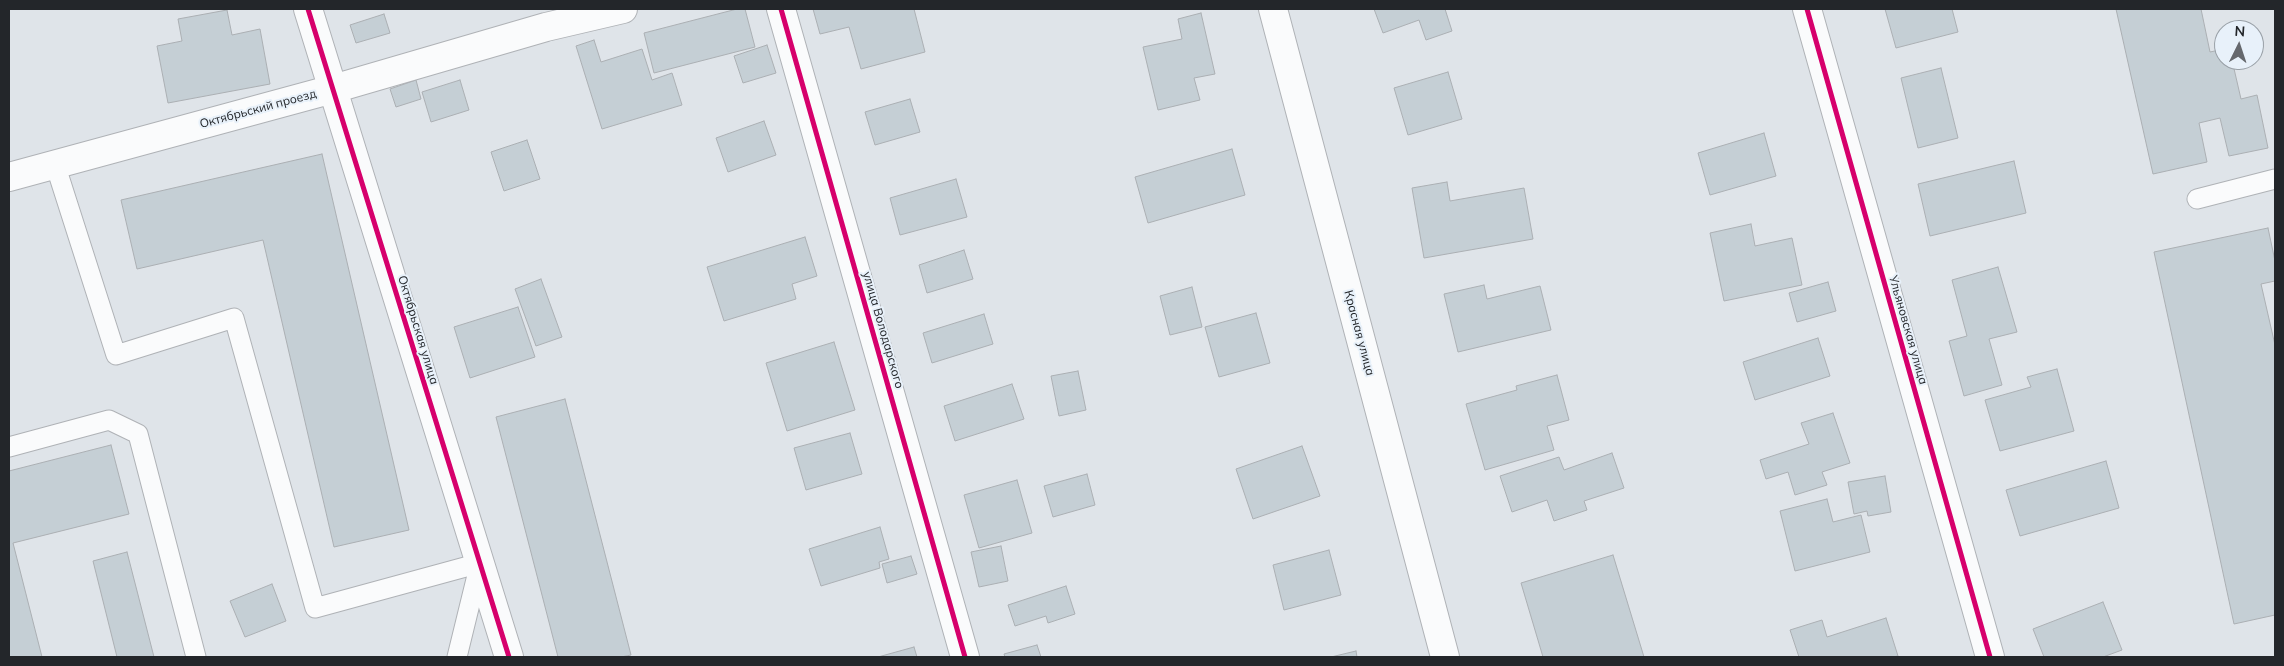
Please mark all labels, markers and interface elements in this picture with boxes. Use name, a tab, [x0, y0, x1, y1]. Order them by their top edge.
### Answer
north arrow	[2214, 20, 2264, 70]
text: N	[2234, 22, 2246, 40]
street label: Октябрьский проезд	[198, 86, 318, 132]
street label: улица Володарского	[859, 270, 907, 390]
street label: Октябрьская улица	[395, 274, 441, 386]
street label: Ульяновская улица	[1886, 274, 1930, 386]
street label: Красная улица	[1341, 289, 1377, 377]

